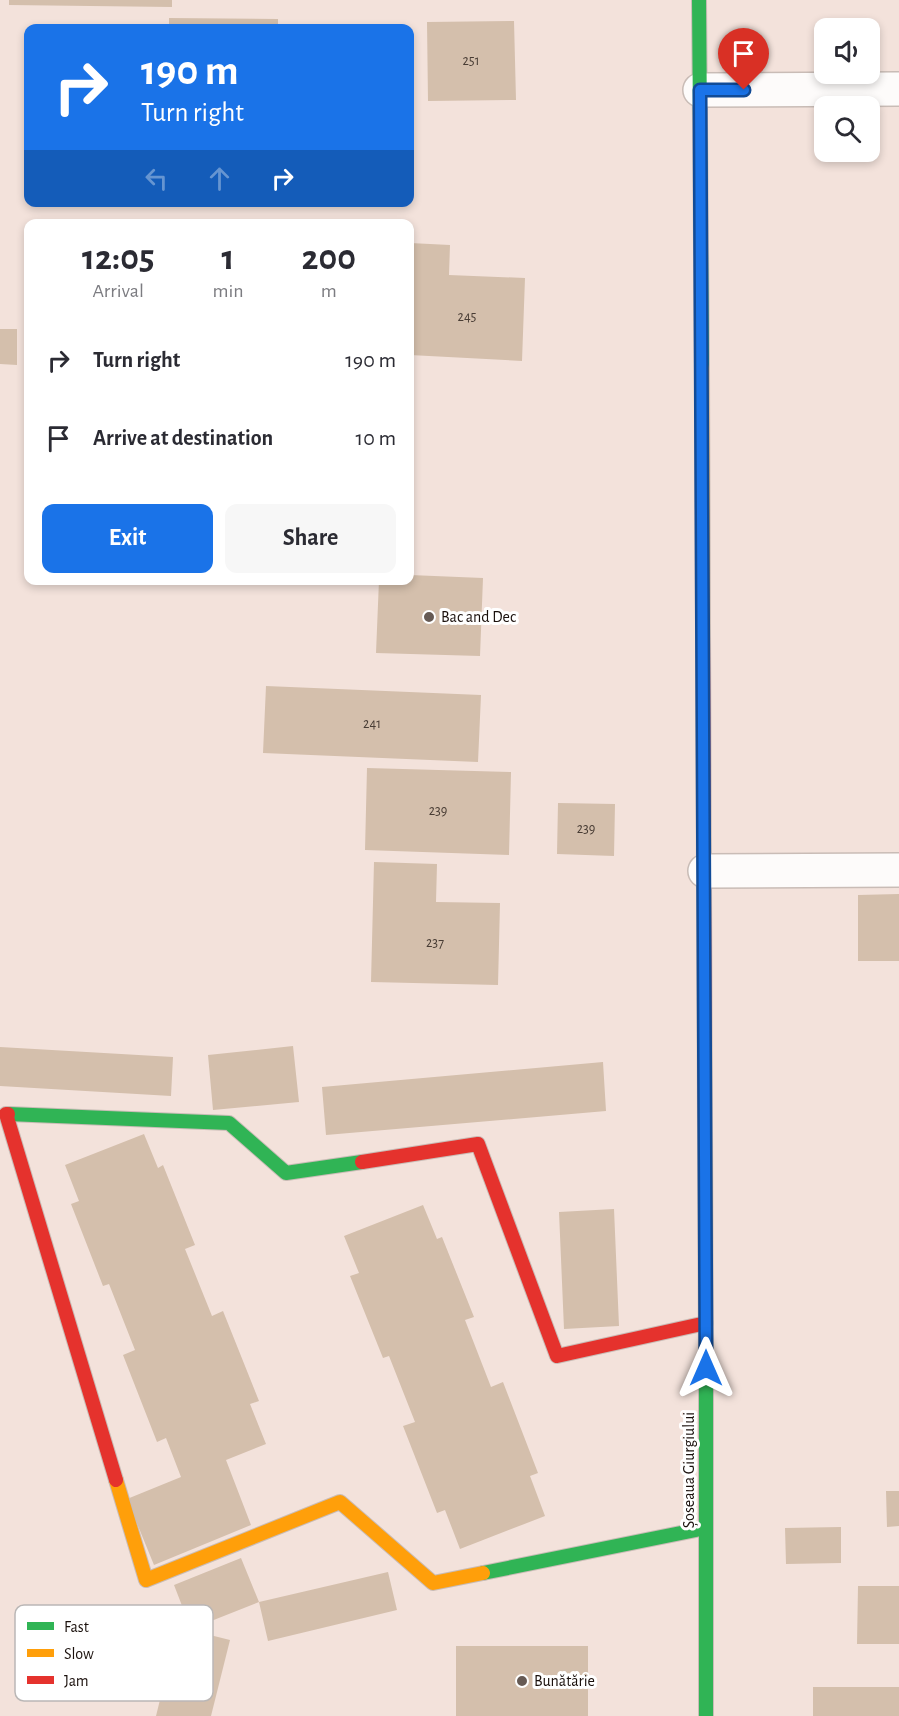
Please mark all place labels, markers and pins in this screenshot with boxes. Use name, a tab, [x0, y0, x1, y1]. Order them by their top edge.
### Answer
pin	[718, 28, 769, 90]
place label: Bac and Dec	[441, 609, 516, 625]
marker: Bac and Dec	[422, 610, 436, 624]
place label: Bunătărie	[534, 1673, 595, 1689]
marker: Bunătărie	[515, 1674, 529, 1688]

